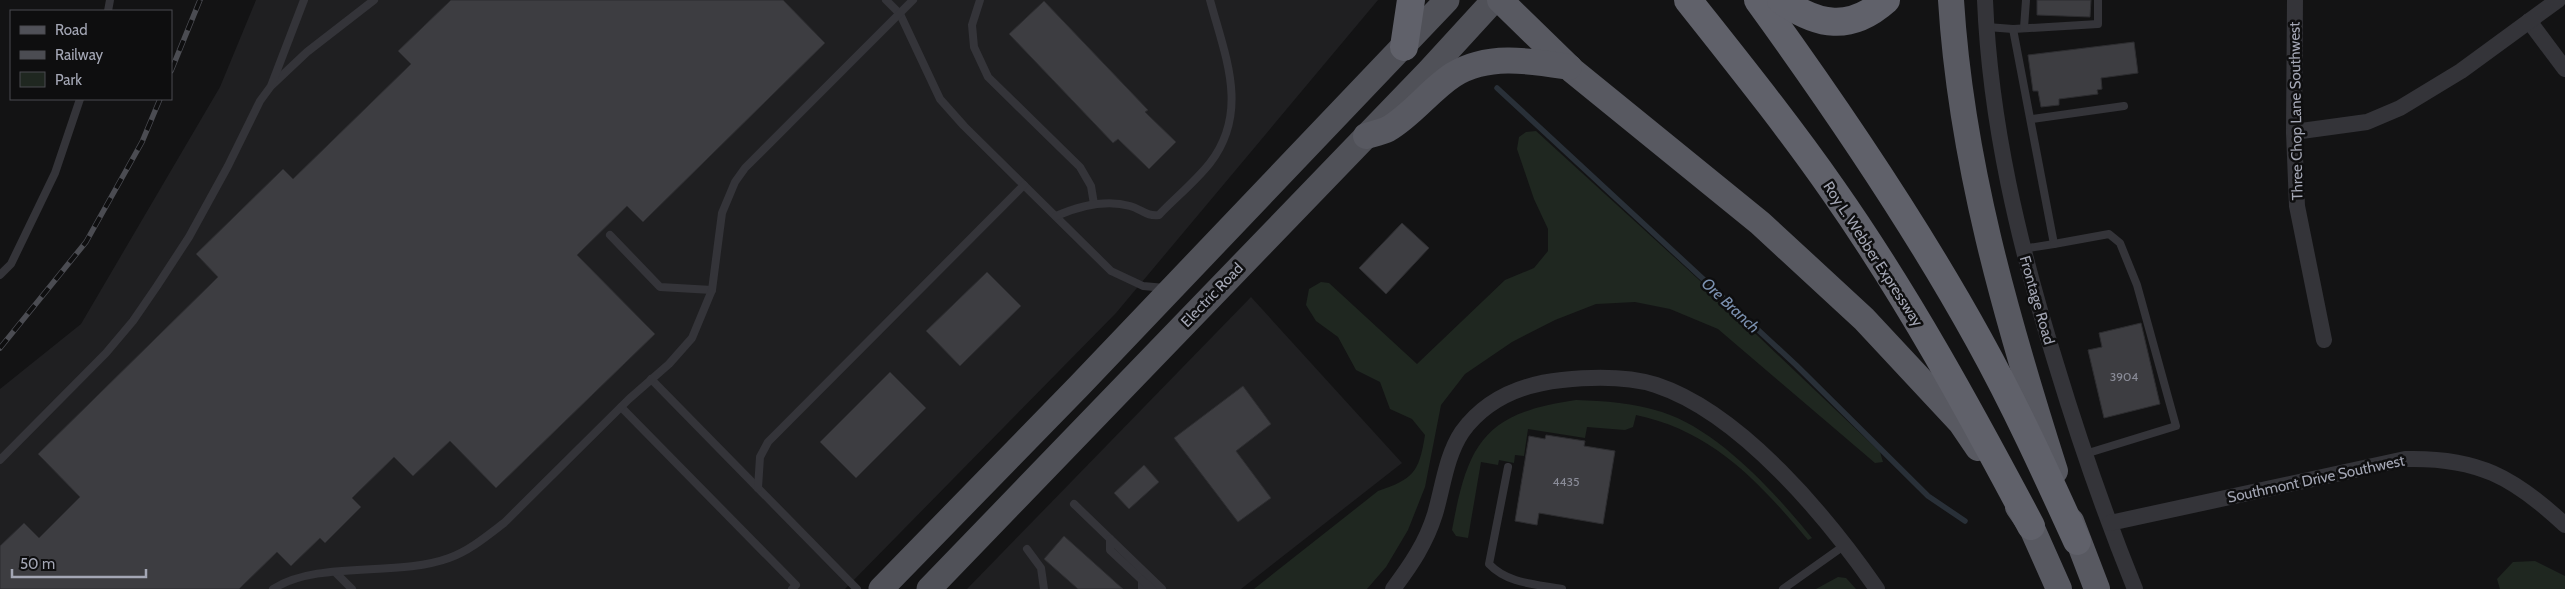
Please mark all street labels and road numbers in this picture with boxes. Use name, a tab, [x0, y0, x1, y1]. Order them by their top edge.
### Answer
street label: Three Chop Lane Southwest	[2285, 22, 2307, 200]
street label: Roy L. Webber Expressway	[1819, 178, 1927, 330]
street label: Frontage Road	[2016, 254, 2058, 346]
street label: Electric Road	[1177, 259, 1247, 331]
street label: Southmont Drive Southwest	[2226, 451, 2406, 507]

